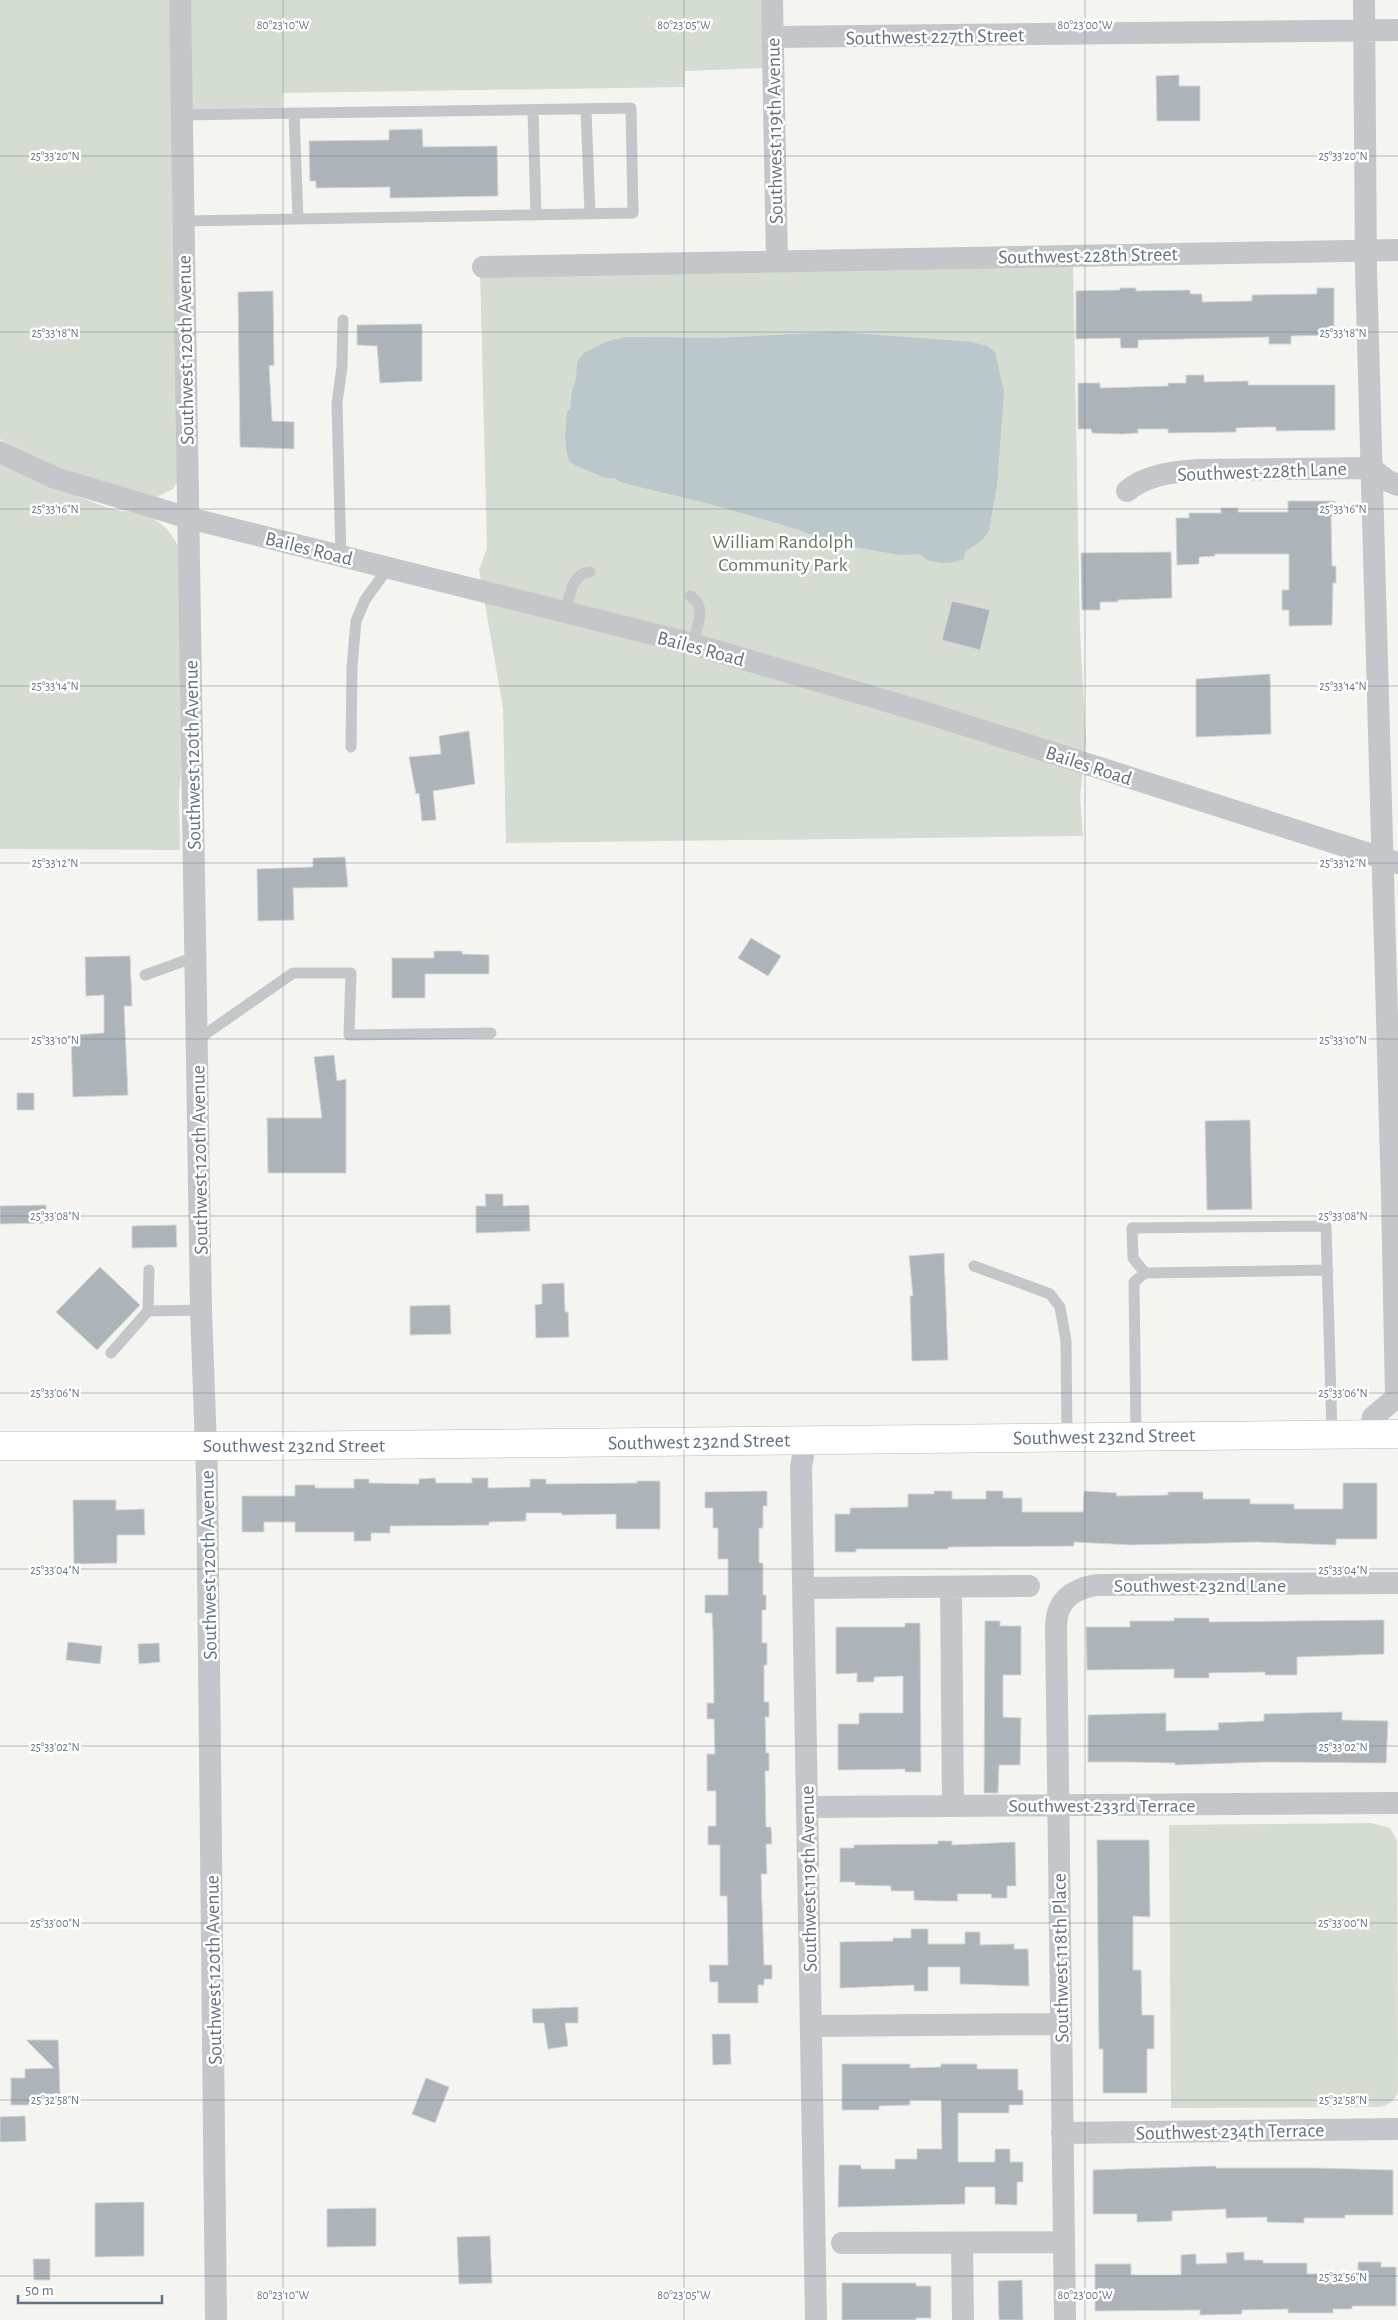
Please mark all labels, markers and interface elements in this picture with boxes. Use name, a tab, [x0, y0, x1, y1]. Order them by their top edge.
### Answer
text: 80°23'10"W	[257, 19, 310, 31]
text: 80°23'05"W	[657, 19, 711, 31]
text: 80°23'00"W	[1058, 19, 1113, 31]
street label: Southwest 227th Street	[846, 25, 1025, 49]
street label: Southwest 119th Avenue	[763, 38, 787, 224]
text: 25°33'20"N	[30, 150, 80, 162]
text: 25°33'20"N	[1318, 150, 1368, 162]
street label: Southwest 228th Street	[998, 244, 1179, 268]
street label: Southwest 120th Avenue	[174, 255, 198, 445]
text: 25°33'18"N	[31, 327, 79, 339]
text: 25°33'18"N	[1319, 327, 1367, 339]
street label: Southwest 228th Lane	[1177, 459, 1347, 485]
text: 25°33'16"N	[31, 503, 79, 515]
text: 25°33'16"N	[1319, 503, 1367, 515]
street label: Bailes Road	[263, 528, 355, 569]
park label: William Randolph Community Park	[712, 532, 854, 575]
street label: Bailes Road	[655, 628, 747, 670]
street label: Southwest 120th Avenue	[181, 660, 205, 850]
text: 25°33'14"N	[31, 680, 79, 692]
text: 25°33'14"N	[1319, 680, 1367, 692]
street label: Bailes Road	[1043, 743, 1134, 789]
text: 25°33'12"N	[31, 857, 79, 869]
text: 25°33'12"N	[1319, 857, 1367, 869]
text: 25°33'10"N	[31, 1034, 79, 1046]
text: 25°33'10"N	[1319, 1034, 1367, 1046]
street label: Southwest 120th Avenue	[188, 1065, 212, 1255]
text: 25°33'08"N	[30, 1210, 80, 1222]
text: 25°33'08"N	[1318, 1210, 1368, 1222]
text: 25°33'06"N	[30, 1387, 80, 1399]
text: 25°33'06"N	[1318, 1387, 1368, 1399]
street label: Southwest 232nd Street	[1013, 1425, 1196, 1449]
street label: Southwest 232nd Street	[608, 1430, 791, 1454]
street label: Southwest 232nd Street	[203, 1436, 386, 1456]
street label: Southwest 120th Avenue	[197, 1470, 221, 1660]
text: 25°33'04"N	[30, 1564, 80, 1576]
text: 25°33'04"N	[1318, 1564, 1368, 1576]
street label: Southwest 232nd Lane	[1114, 1576, 1286, 1596]
text: 25°33'02"N	[30, 1741, 80, 1753]
text: 25°33'02"N	[1318, 1741, 1368, 1753]
street label: Southwest 119th Avenue	[797, 1786, 821, 1972]
street label: Southwest 233rd Terrace	[1008, 1796, 1196, 1816]
street label: Southwest 118th Place	[1050, 1873, 1072, 2043]
street label: Southwest 120th Avenue	[202, 1875, 226, 2065]
text: 25°33'00"N	[30, 1917, 80, 1929]
text: 25°33'00"N	[1318, 1917, 1368, 1929]
text: 25°32'58"N	[31, 2094, 79, 2106]
text: 25°32'58"N	[1319, 2094, 1367, 2106]
street label: Southwest 234th Terrace	[1136, 2120, 1324, 2144]
text: 25°32'56"N	[1319, 2271, 1367, 2283]
scale bar	[18, 2272, 161, 2304]
text: 50 m	[25, 2283, 54, 2298]
text: 80°23'10"W	[257, 2289, 310, 2301]
text: 80°23'05"W	[657, 2289, 711, 2301]
text: 80°23'00"W	[1058, 2289, 1113, 2301]

